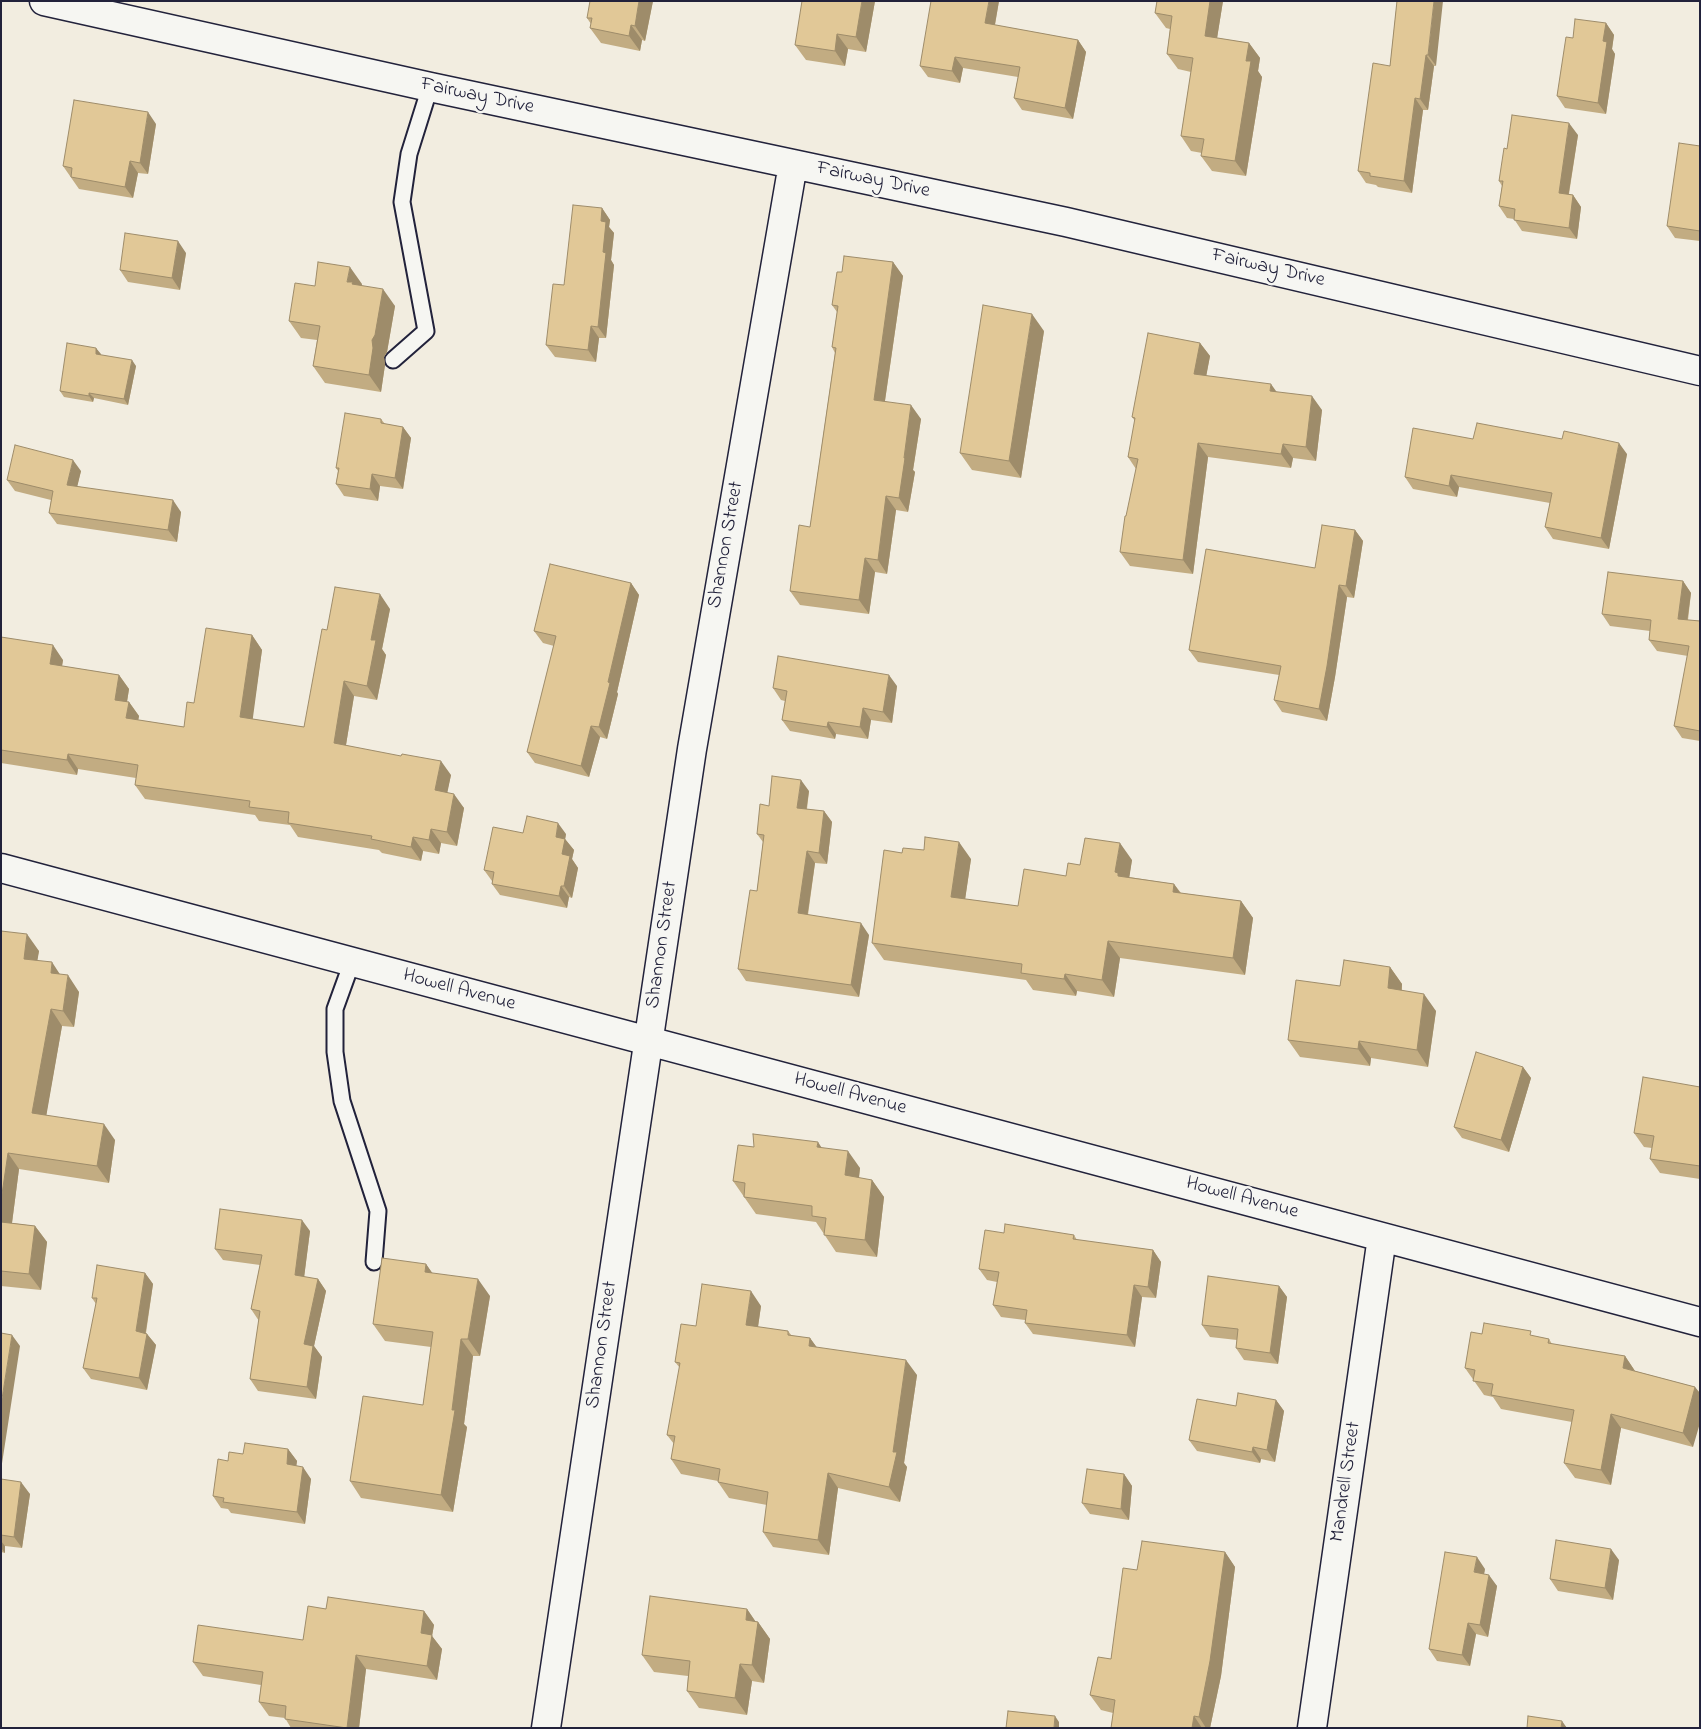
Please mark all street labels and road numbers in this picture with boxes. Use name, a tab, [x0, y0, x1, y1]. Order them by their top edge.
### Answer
street label: Fairway Drive	[418, 73, 536, 121]
street label: Fairway Drive	[814, 157, 932, 205]
street label: Fairway Drive	[1209, 244, 1327, 294]
street label: Shannon Street	[704, 480, 750, 610]
street label: Shannon Street	[642, 880, 684, 1010]
street label: Howell Avenue	[400, 964, 518, 1018]
street label: Howell Avenue	[791, 1068, 909, 1122]
street label: Howell Avenue	[1183, 1172, 1301, 1226]
street label: Shannon Street	[582, 1280, 624, 1410]
street label: Mandrell Street	[1327, 1420, 1367, 1544]

